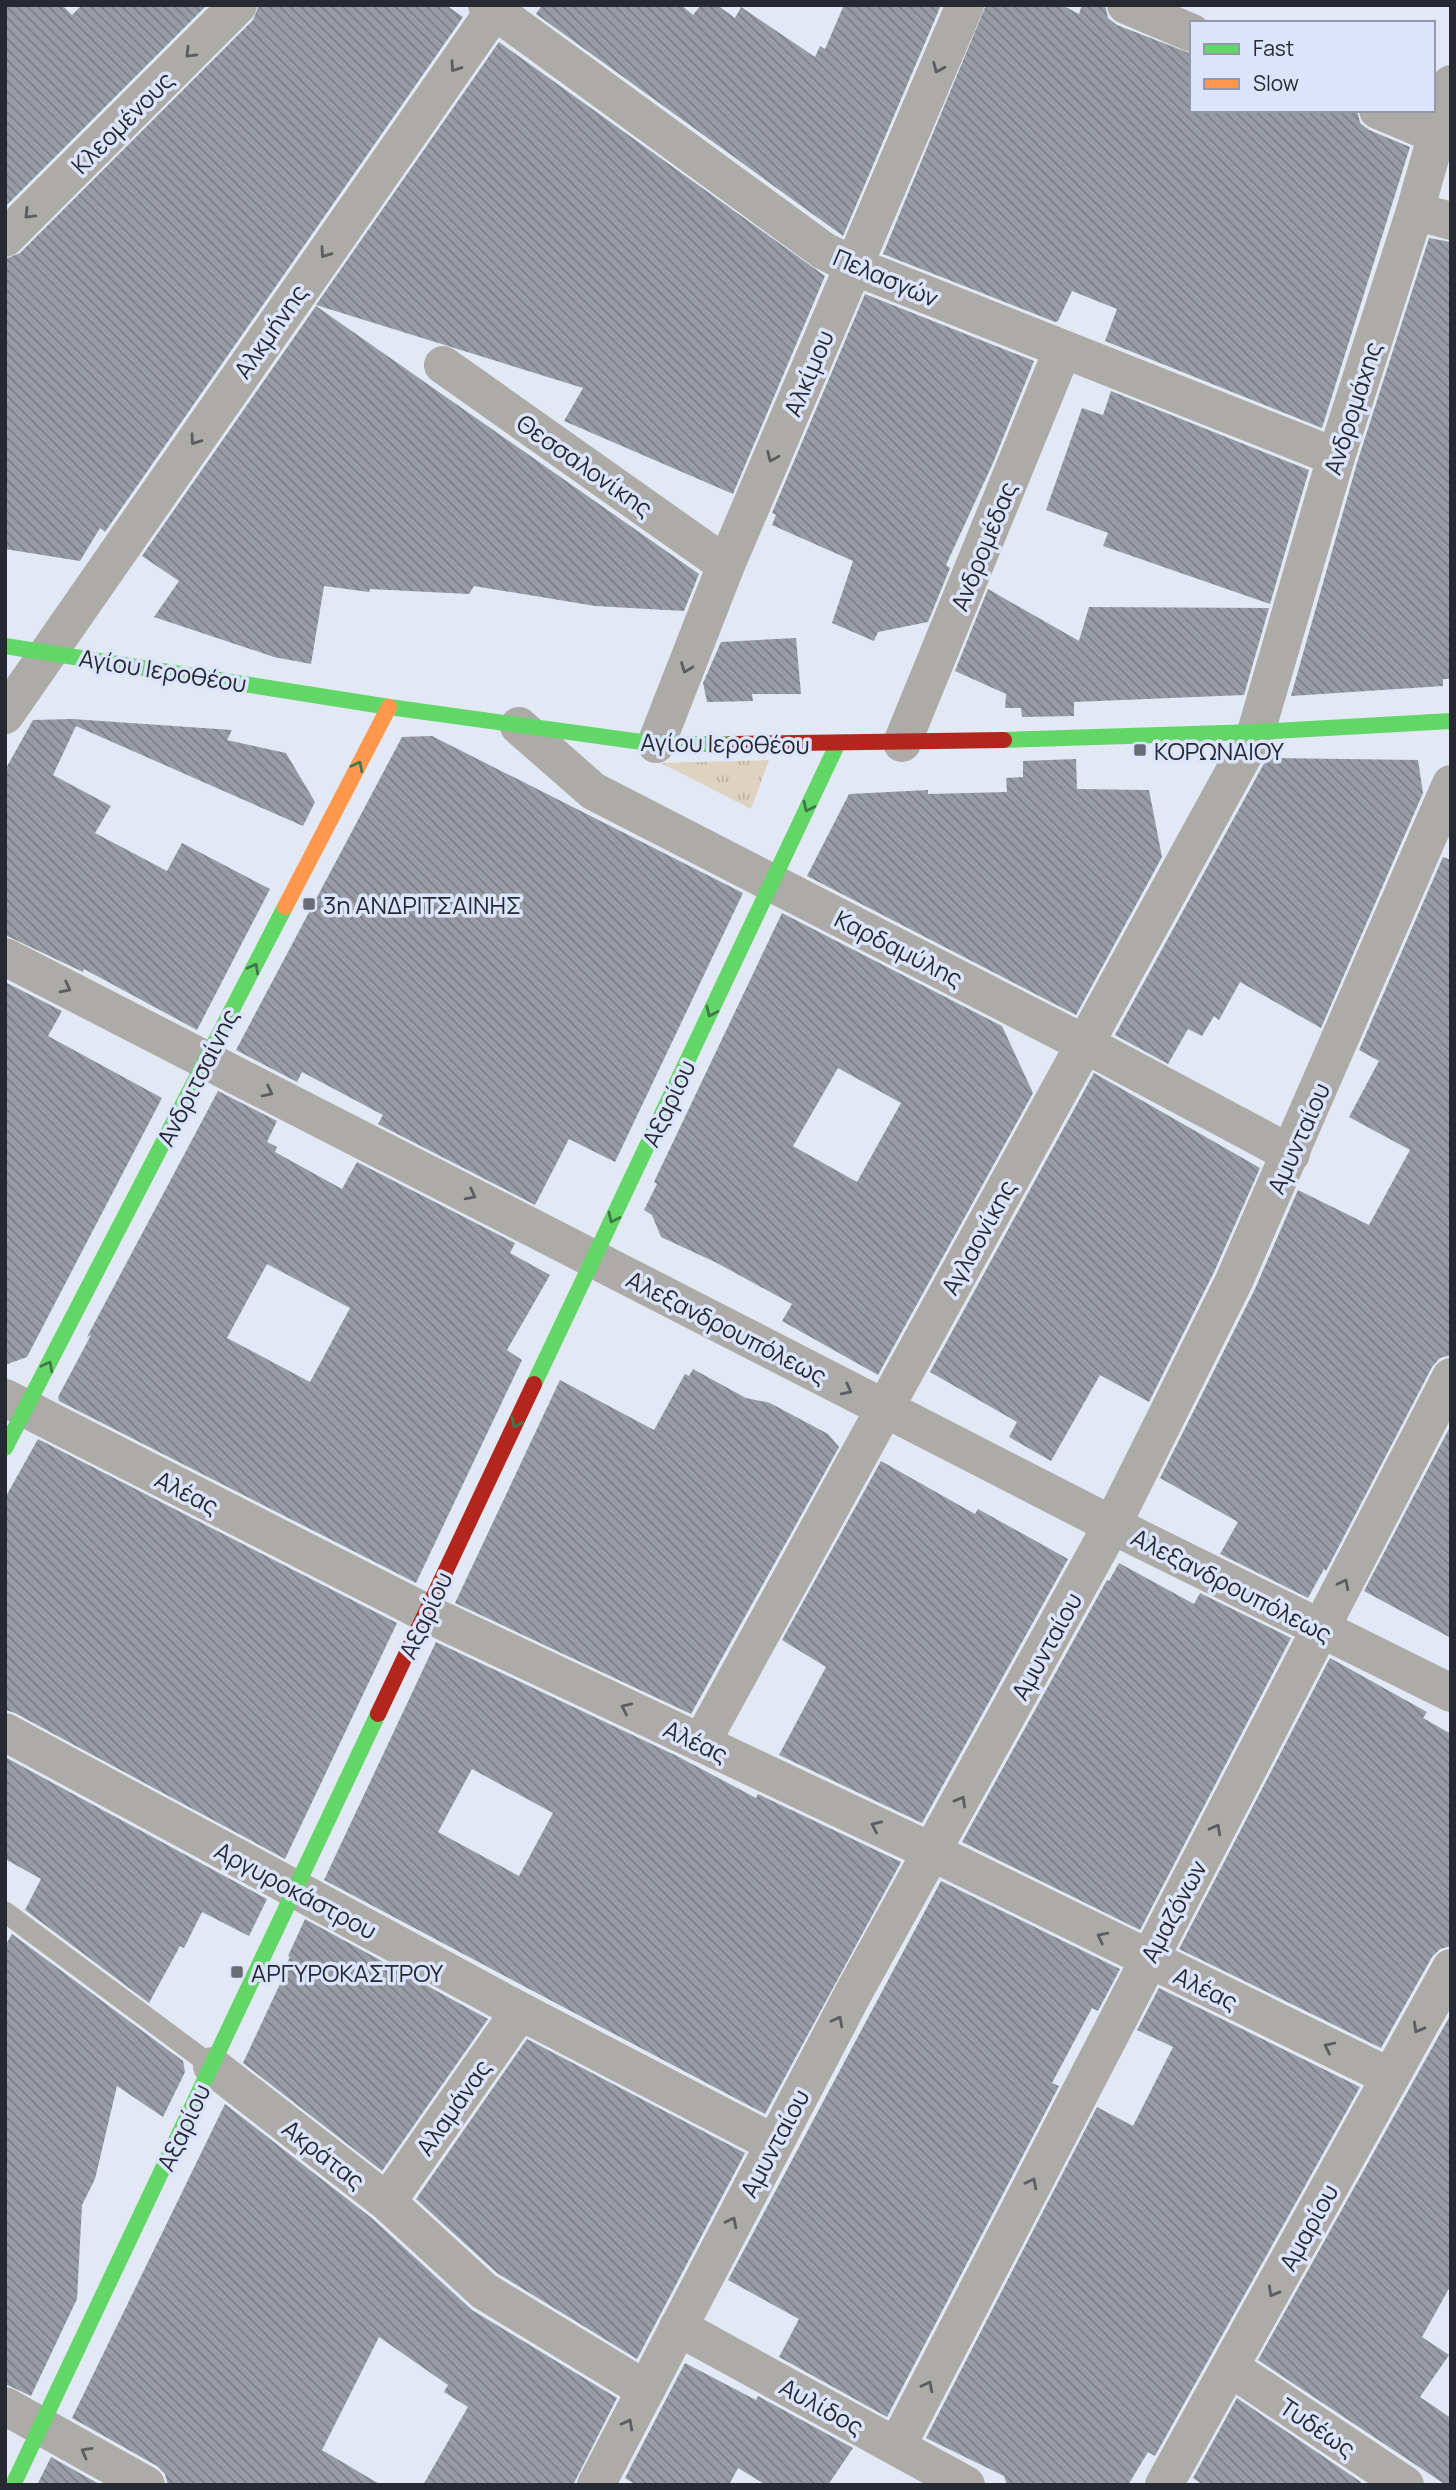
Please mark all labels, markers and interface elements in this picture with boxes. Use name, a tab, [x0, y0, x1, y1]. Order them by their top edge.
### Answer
legend	[1190, 21, 1435, 112]
text: Fast	[1253, 34, 1294, 62]
one-way arrow	[185, 45, 198, 58]
one-way arrow	[451, 59, 463, 72]
one-way arrow	[933, 61, 947, 73]
street label: Κλεομένους	[63, 63, 181, 181]
text: Slow	[1253, 69, 1299, 97]
one-way arrow	[24, 206, 37, 219]
street label: Πελασγών	[828, 240, 944, 314]
one-way arrow	[321, 245, 333, 258]
street label: Αλκμήνης	[225, 277, 315, 385]
street label: Αλκίμου	[775, 325, 841, 421]
street label: Ανδρομάχης	[1315, 337, 1389, 479]
street label: Θεσσαλονίκης	[510, 406, 660, 524]
one-way arrow	[191, 432, 203, 445]
one-way arrow	[766, 450, 780, 463]
street label: Ανδρομέδας	[942, 476, 1024, 616]
street label: Αγίου Ιεροθέου	[77, 640, 249, 700]
one-way arrow	[680, 661, 694, 673]
street label: Αγίου Ιεροθέου	[640, 725, 810, 761]
place label: ΚΟΡΩΝΑΙΟΥ	[1154, 734, 1285, 767]
marker: ΚΟΡΩΝΑΙΟΥ	[1132, 742, 1148, 758]
one-way arrow	[350, 761, 363, 773]
one-way arrow	[802, 800, 816, 812]
place label: 3η ΑΝΔΡΙΤΣΑΙΝΗΣ	[323, 888, 521, 921]
marker: 3η ΑΝΔΡΙΤΣΑΙΝΗΣ	[301, 896, 317, 912]
street label: Καρδαμύλης	[829, 902, 969, 994]
one-way arrow	[245, 963, 259, 975]
one-way arrow	[59, 980, 71, 994]
street label: Ανδριτσαίνης	[148, 1003, 246, 1151]
one-way arrow	[705, 1005, 719, 1017]
street label: Αξαρίου	[633, 1054, 703, 1152]
street label: Αμυνταίου	[1259, 1077, 1337, 1199]
one-way arrow	[261, 1083, 273, 1097]
street label: Αγλαονίκης	[933, 1174, 1023, 1300]
one-way arrow	[464, 1187, 476, 1201]
one-way arrow	[608, 1211, 622, 1223]
street label: Αλεξανδρουπόλεως	[621, 1262, 833, 1392]
one-way arrow	[39, 1361, 53, 1373]
one-way arrow	[840, 1381, 853, 1395]
one-way arrow	[510, 1416, 524, 1428]
street label: Αλέας	[149, 1462, 225, 1522]
street label: Αλεξανδρουπόλεως	[1126, 1520, 1338, 1650]
street label: Αξαρίου	[390, 1566, 460, 1664]
one-way arrow	[1335, 1579, 1349, 1591]
street label: Αμυνταίου	[1003, 1586, 1089, 1706]
one-way arrow	[621, 1702, 633, 1716]
street label: Αλέας	[658, 1712, 734, 1770]
one-way arrow	[953, 1795, 966, 1808]
one-way arrow	[871, 1820, 883, 1834]
one-way arrow	[1207, 1824, 1221, 1836]
street label: Αργυροκάστρου	[209, 1833, 383, 1947]
street label: Αμαζόνων	[1132, 1854, 1214, 1968]
one-way arrow	[1097, 1932, 1109, 1946]
place label: ΑΡΓΥΡΟΚΑΣΤΡΟΥ	[251, 1956, 444, 1989]
street label: Αλέας	[1168, 1958, 1244, 2018]
marker: ΑΡΓΥΡΟΚΑΣΤΡΟΥ	[229, 1964, 245, 1980]
one-way arrow	[830, 2016, 844, 2028]
one-way arrow	[1413, 2021, 1426, 2033]
one-way arrow	[1324, 2042, 1336, 2056]
street label: Αλαμάνας	[408, 2052, 498, 2162]
street label: Αξαρίου	[148, 2078, 218, 2176]
street label: Αμυνταίου	[732, 2083, 816, 2203]
street label: Ακράτας	[276, 2111, 372, 2197]
one-way arrow	[1024, 2178, 1038, 2190]
street label: Αμαρίου	[1271, 2178, 1345, 2276]
one-way arrow	[724, 2217, 738, 2229]
one-way arrow	[1268, 2285, 1281, 2297]
street label: Αυλίδος	[774, 2369, 870, 2443]
one-way arrow	[920, 2381, 934, 2393]
street label: Τυδέως	[1274, 2390, 1362, 2464]
one-way arrow	[620, 2419, 633, 2432]
one-way arrow	[81, 2447, 93, 2460]

